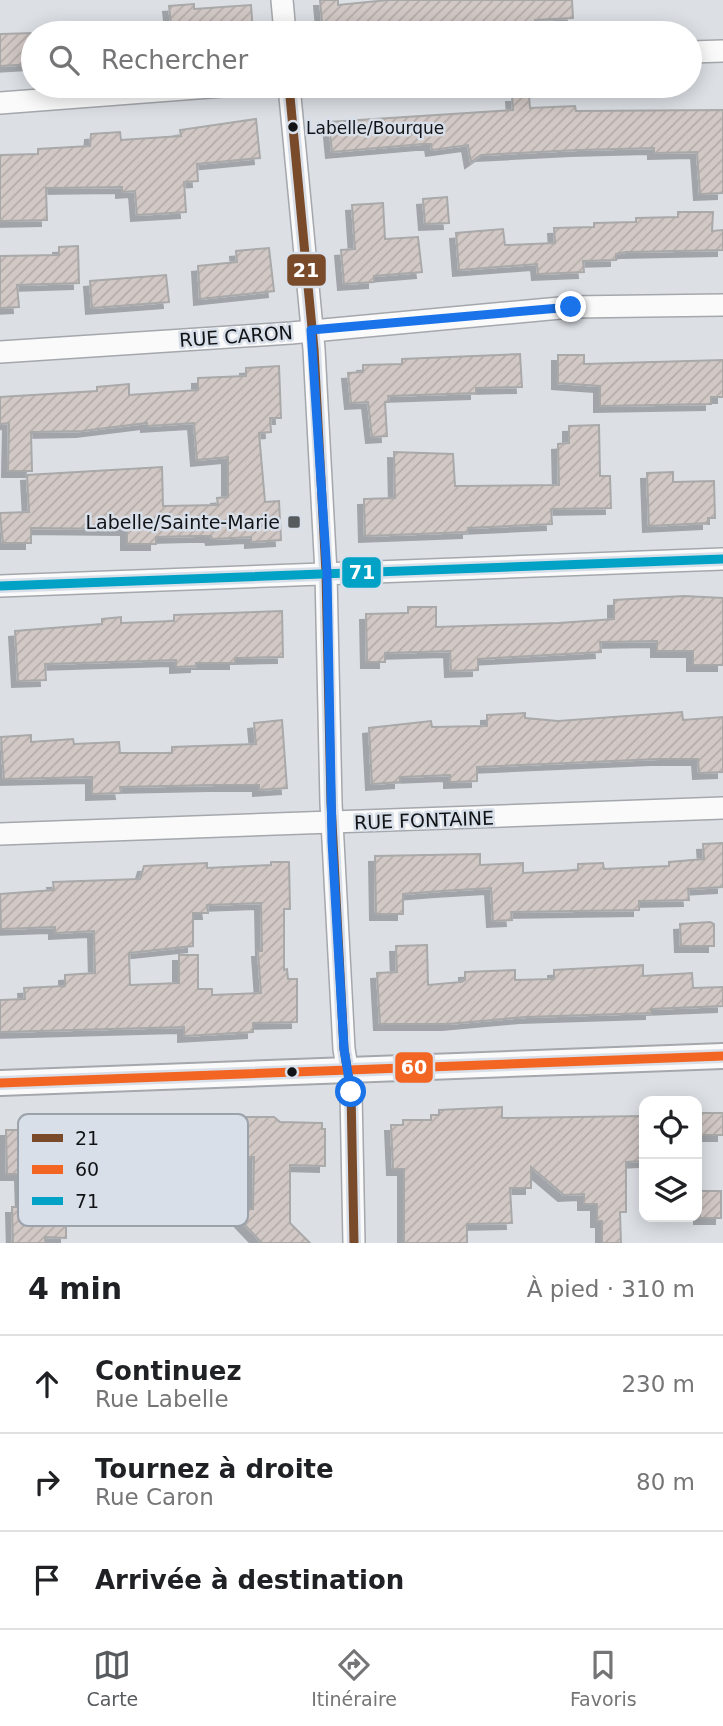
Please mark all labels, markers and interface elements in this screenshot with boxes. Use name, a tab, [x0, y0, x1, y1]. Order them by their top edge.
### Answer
search box	[21, 21, 702, 98]
icon: search	[45, 41, 83, 79]
text: Rechercher	[101, 45, 248, 75]
place label: Labelle/Bourque	[306, 118, 444, 138]
marker: Labelle/Bourque	[286, 120, 300, 134]
line badge: 21	[286, 253, 327, 287]
text: 21	[293, 259, 319, 281]
route end	[555, 291, 586, 322]
street label: RUE CARON	[178, 321, 294, 351]
place label: Labelle/Sainte-Marie	[86, 511, 280, 533]
marker: Labelle/Sainte-Marie	[286, 514, 302, 530]
line badge: 71	[341, 556, 382, 589]
text: 71	[349, 561, 375, 583]
street label: RUE FONTAINE	[354, 807, 494, 833]
line badge: 60	[394, 1051, 434, 1084]
text: 60	[401, 1056, 427, 1078]
unlabelled marker	[285, 1065, 299, 1079]
route start	[335, 1076, 366, 1107]
map controls	[639, 1096, 702, 1222]
button: locate	[639, 1096, 702, 1159]
legend	[18, 1114, 248, 1226]
text: 21	[75, 1127, 99, 1149]
text: 60	[75, 1158, 99, 1180]
button: layers	[639, 1159, 702, 1222]
text: 71	[75, 1190, 99, 1212]
text: 4 min	[28, 1271, 122, 1306]
text: À pied · 310 m	[527, 1276, 695, 1302]
text: Continuez	[95, 1356, 242, 1386]
icon: ahead	[28, 1365, 66, 1403]
text: 230 m	[621, 1371, 695, 1397]
text: Rue Labelle	[95, 1386, 229, 1412]
text: Tournez à droite	[95, 1454, 334, 1484]
icon: right	[28, 1463, 66, 1501]
text: 80 m	[636, 1469, 695, 1495]
text: Rue Caron	[95, 1484, 214, 1510]
icon: arrive	[28, 1561, 66, 1599]
text: Arrivée à destination	[95, 1565, 404, 1595]
tab: Carte	[86, 1646, 138, 1710]
tab: Itinéraire	[311, 1646, 397, 1710]
tab: Favoris	[570, 1646, 637, 1710]

